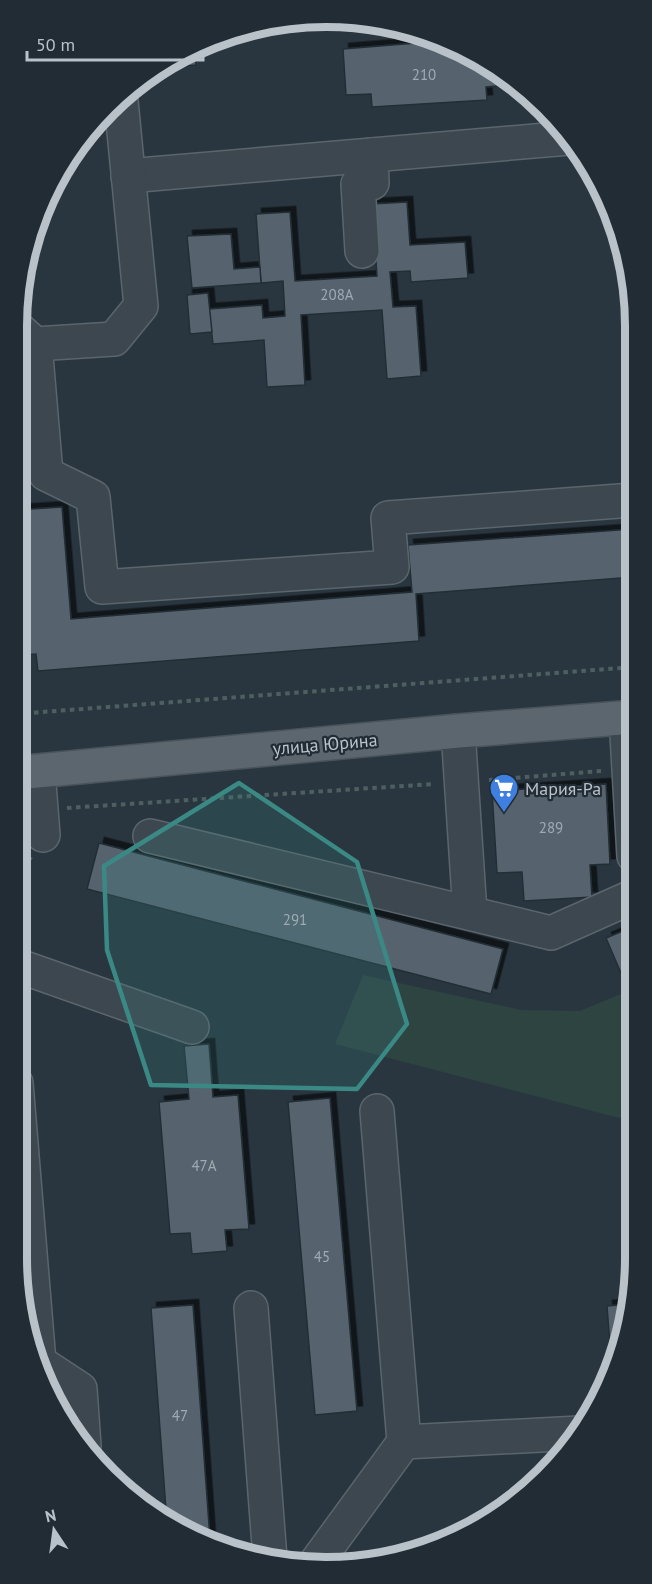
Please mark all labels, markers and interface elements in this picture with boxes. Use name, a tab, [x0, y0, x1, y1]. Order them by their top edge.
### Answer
scale bar	[27, 24, 202, 62]
text: 50 m	[36, 33, 75, 56]
house number: 210	[412, 65, 436, 84]
house number: 208А	[320, 285, 354, 304]
street label: улица Юрина	[272, 728, 378, 760]
supermarket icon: Мария-Ра	[488, 772, 520, 814]
place label: Мария-Ра	[525, 777, 601, 800]
house number: 289	[539, 818, 563, 837]
house number: 291	[283, 910, 307, 929]
house number: 47А	[191, 1156, 217, 1175]
house number: 45	[314, 1247, 330, 1266]
house number: 47	[172, 1406, 188, 1425]
north arrow	[24, 1500, 84, 1560]
text: N	[43, 1504, 58, 1526]

